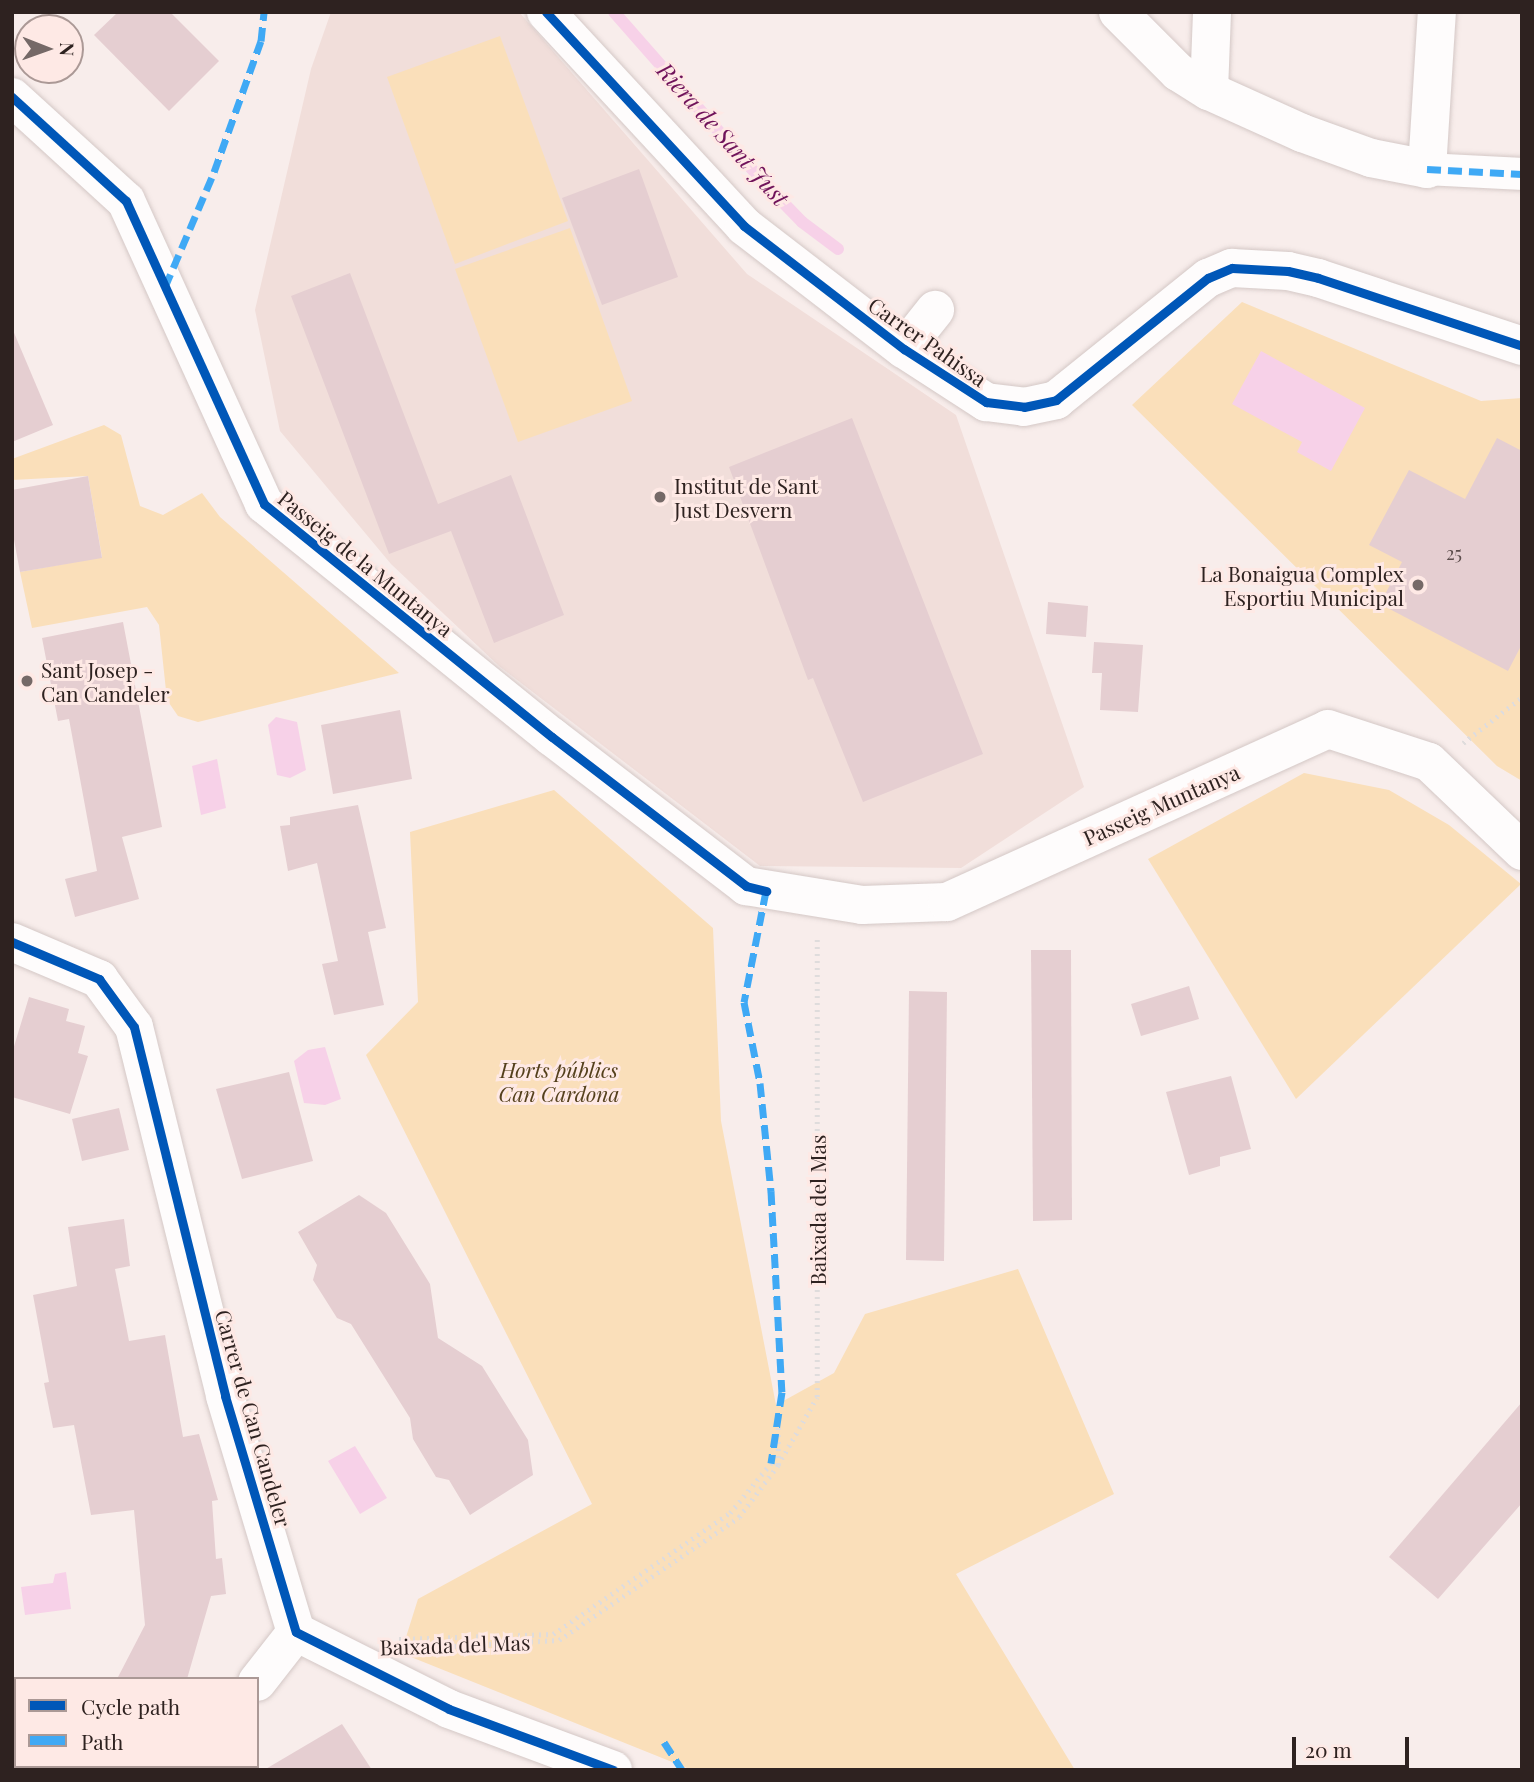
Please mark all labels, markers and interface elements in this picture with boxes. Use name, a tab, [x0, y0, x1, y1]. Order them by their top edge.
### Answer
north arrow	[14, 14, 84, 84]
text: N	[55, 42, 81, 56]
water label: Riera de Sant Just	[651, 57, 795, 211]
street label: Carrer Pahissa	[864, 291, 992, 391]
place label: Institut de Sant Just Desvern	[674, 472, 819, 522]
street label: Passeig de la Muntanya	[273, 485, 459, 641]
marker: Institut de Sant Just Desvern	[652, 489, 668, 505]
house number: 25	[1446, 542, 1462, 564]
place label: La Bonaigua Complex Esportiu Municipal	[1199, 560, 1404, 610]
marker: La Bonaigua Complex Esportiu Municipal	[1410, 577, 1426, 593]
place label: Sant Josep - Can Candeler	[41, 656, 170, 706]
marker: Sant Josep - Can Candeler	[19, 673, 35, 689]
street label: Passeig Muntanya	[1079, 758, 1243, 850]
park label: Horts públics Can Cardona	[499, 1056, 619, 1106]
street label: Baixada del Mas	[804, 1134, 830, 1286]
street label: Carrer de Can Candeler	[211, 1306, 297, 1530]
street label: Baixada del Mas	[379, 1629, 531, 1659]
legend	[14, 1677, 259, 1768]
text: Cycle path	[81, 1692, 180, 1720]
scale bar	[1296, 1722, 1413, 1766]
text: Path	[81, 1727, 123, 1755]
text: 20 m	[1305, 1735, 1352, 1763]

